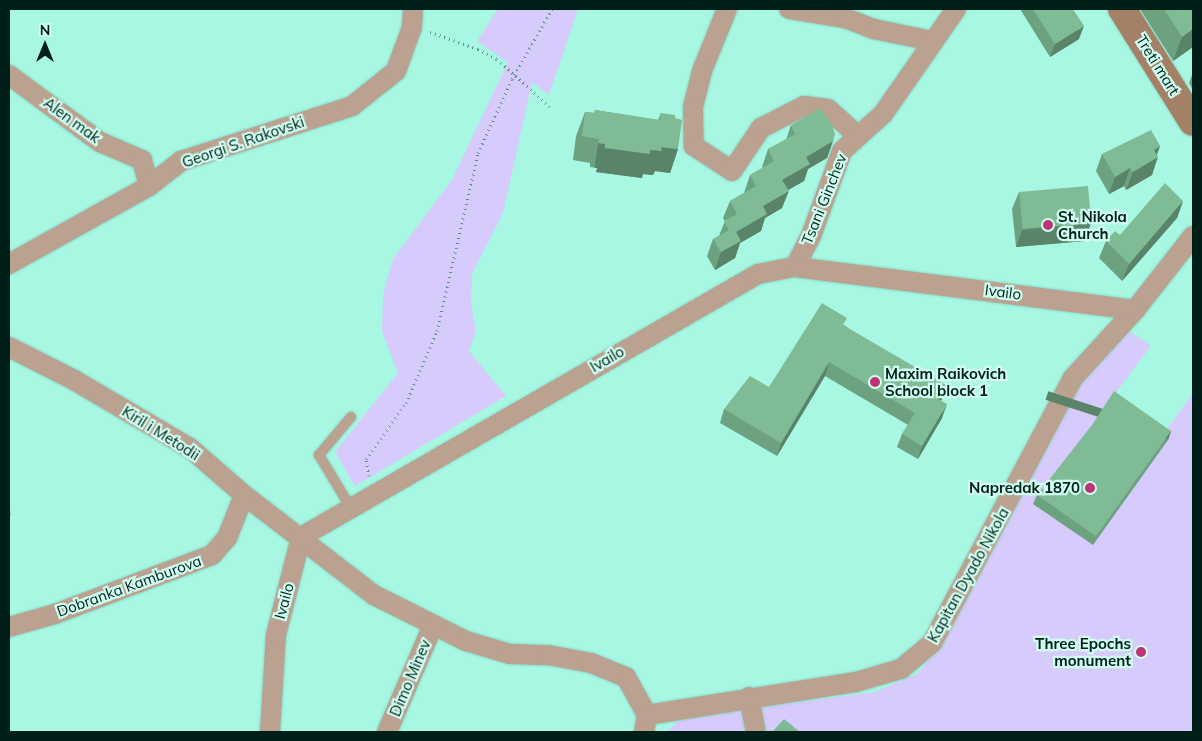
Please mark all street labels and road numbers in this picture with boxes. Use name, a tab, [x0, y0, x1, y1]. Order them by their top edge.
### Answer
street label: Treti mart	[1133, 32, 1183, 98]
street label: Alen mak	[40, 94, 104, 146]
street label: Georgi S. Rakovski	[180, 113, 306, 171]
street label: Tsani Ginchev	[798, 151, 850, 247]
street label: Ivailo	[984, 281, 1022, 303]
street label: Ivailo	[587, 342, 627, 376]
street label: Kiril i Metodii	[119, 402, 203, 464]
street label: Kapitan Dyado Nikola	[924, 505, 1012, 645]
street label: Dobranka Kamburova	[54, 551, 204, 621]
street label: Ivailo	[271, 581, 297, 621]
street label: Dimo Minev	[386, 637, 434, 719]

